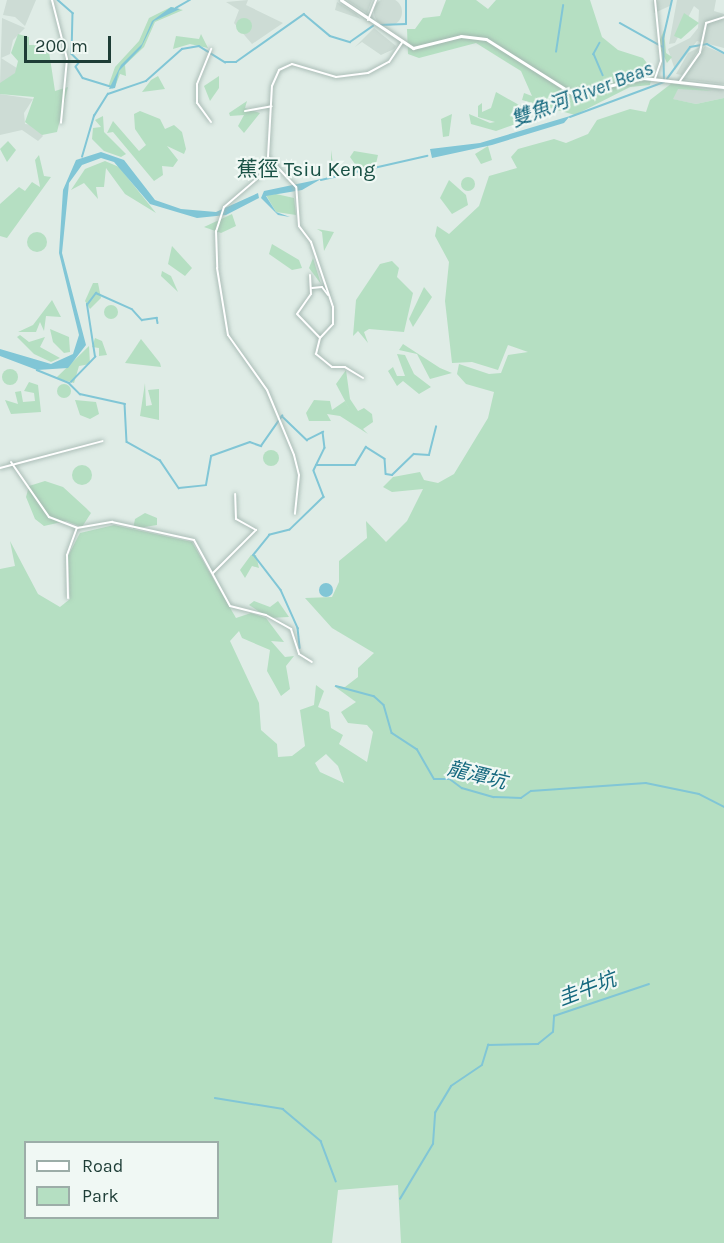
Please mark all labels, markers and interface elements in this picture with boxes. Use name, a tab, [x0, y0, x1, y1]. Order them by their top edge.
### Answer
scale bar	[27, 24, 114, 62]
text: 200 m	[35, 35, 88, 57]
water label: 雙魚河 River Beas	[508, 56, 656, 132]
district label: 蕉徑 Tsiu Keng	[237, 156, 375, 182]
water label: 龍潭坑	[445, 756, 509, 794]
water label: 圭牛坑	[555, 967, 619, 1011]
legend	[24, 1141, 219, 1219]
text: Road	[82, 1155, 123, 1177]
text: Park	[82, 1185, 119, 1207]

